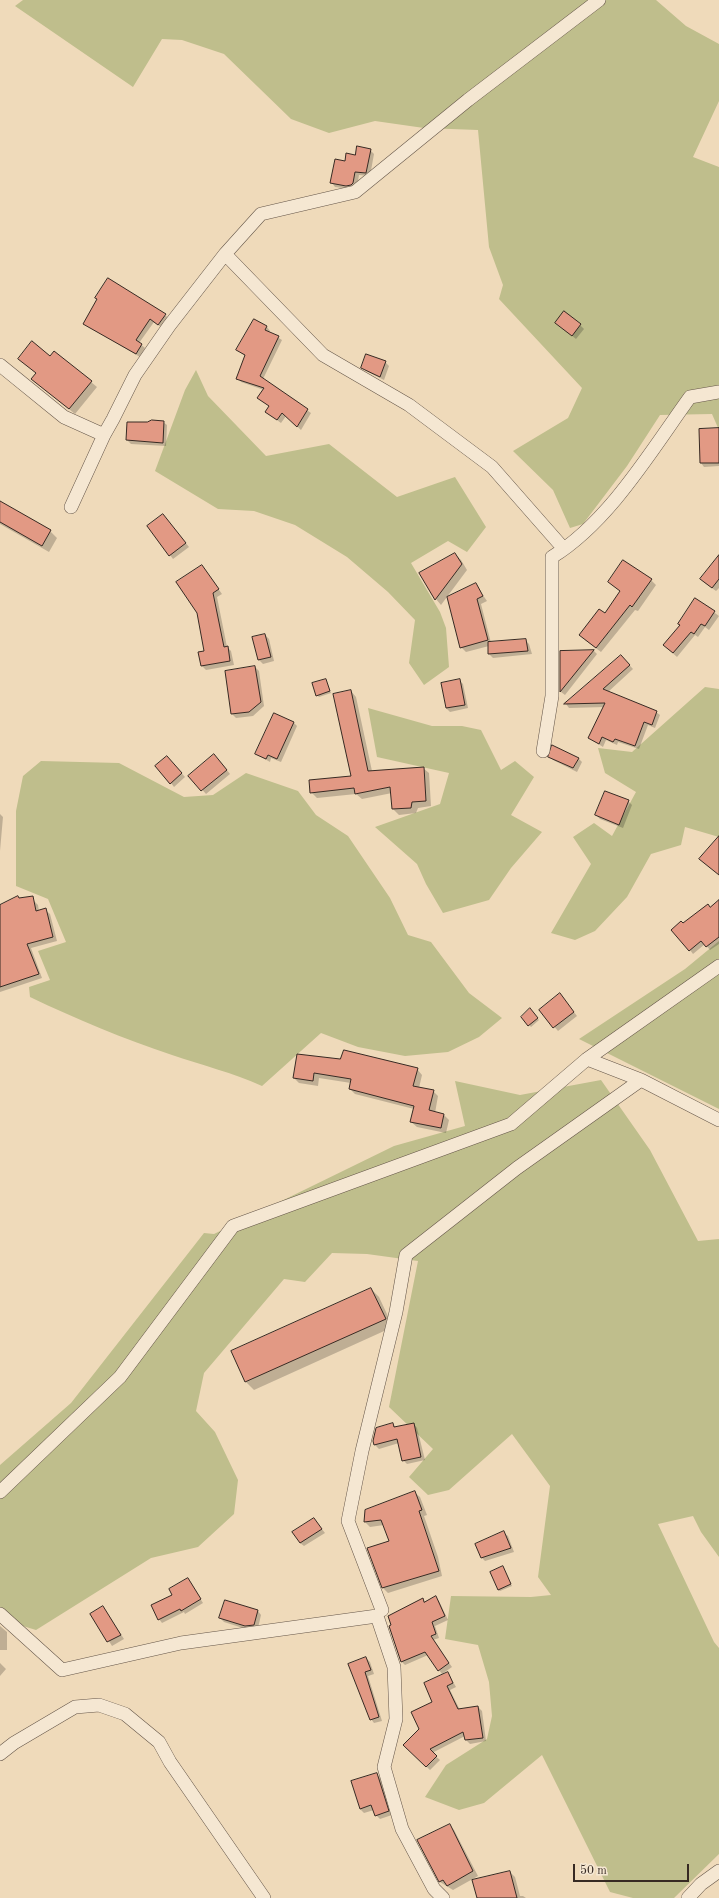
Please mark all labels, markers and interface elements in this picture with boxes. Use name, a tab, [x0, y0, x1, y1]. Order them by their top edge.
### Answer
scale bar	[575, 1856, 691, 1882]
text: 50 m	[580, 1865, 607, 1877]

